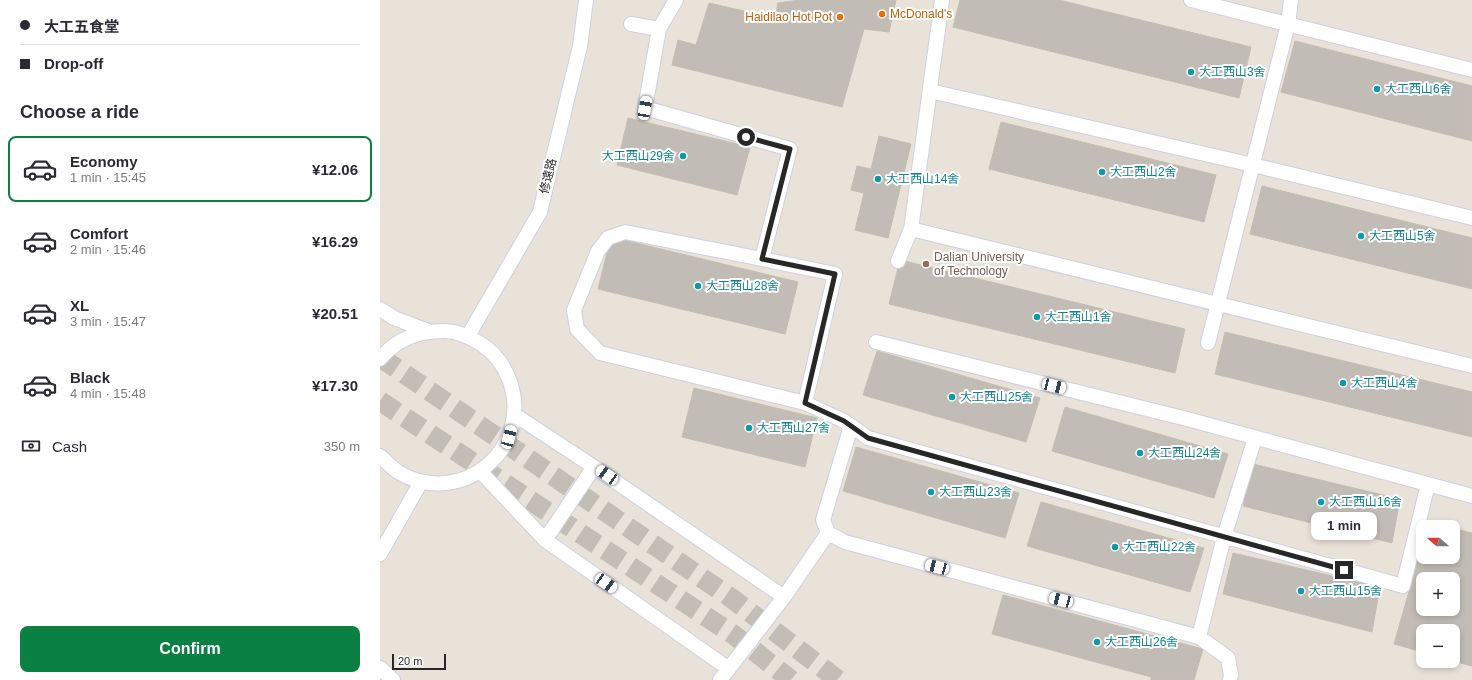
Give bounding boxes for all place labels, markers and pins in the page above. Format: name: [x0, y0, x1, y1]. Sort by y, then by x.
place label: McDonald's: [890, 7, 952, 21]
marker: McDonald's: [877, 9, 887, 19]
place label: Haidilao Hot Pot: [745, 10, 833, 24]
marker: Haidilao Hot Pot: [835, 12, 845, 22]
place label: 大工西山3舍: [1199, 65, 1266, 79]
marker: 大工西山3舍: [1186, 67, 1196, 77]
place label: 大工西山6舍: [1385, 82, 1452, 96]
marker: 大工西山6舍: [1372, 84, 1382, 94]
place label: 大工西山29舍: [602, 149, 675, 163]
marker: 大工西山29舍: [678, 151, 688, 161]
place label: 大工西山2舍: [1110, 165, 1177, 179]
marker: 大工西山2舍: [1097, 167, 1107, 177]
place label: 大工西山14舍: [886, 172, 959, 186]
marker: 大工西山14舍: [873, 174, 883, 184]
place label: 大工西山5舍: [1369, 229, 1436, 243]
marker: 大工西山5舍: [1356, 231, 1366, 241]
place label: Dalian University of Technology: [934, 250, 1024, 278]
marker: Dalian University of Technology: [921, 259, 931, 269]
place label: 大工西山28舍: [706, 279, 779, 293]
marker: 大工西山28舍: [693, 281, 703, 291]
place label: 大工西山1舍: [1045, 310, 1112, 324]
marker: 大工西山1舍: [1032, 312, 1042, 322]
place label: 大工西山4舍: [1351, 376, 1418, 390]
marker: 大工西山4舍: [1338, 378, 1348, 388]
place label: 大工西山25舍: [960, 390, 1033, 404]
marker: 大工西山25舍: [947, 392, 957, 402]
place label: 大工西山27舍: [757, 421, 830, 435]
marker: 大工西山27舍: [744, 423, 754, 433]
place label: 大工西山24舍: [1148, 446, 1221, 460]
marker: 大工西山24舍: [1135, 448, 1145, 458]
place label: 大工西山23舍: [939, 485, 1012, 499]
marker: 大工西山23舍: [926, 487, 936, 497]
place label: 大工西山16舍: [1329, 495, 1402, 509]
marker: 大工西山16舍: [1316, 497, 1326, 507]
place label: 大工西山22舍: [1123, 540, 1196, 554]
marker: 大工西山22舍: [1110, 542, 1120, 552]
place label: 大工西山15舍: [1309, 584, 1382, 598]
marker: 大工西山15舍: [1296, 586, 1306, 596]
place label: 大工西山26舍: [1105, 635, 1178, 649]
marker: 大工西山26舍: [1092, 637, 1102, 647]

